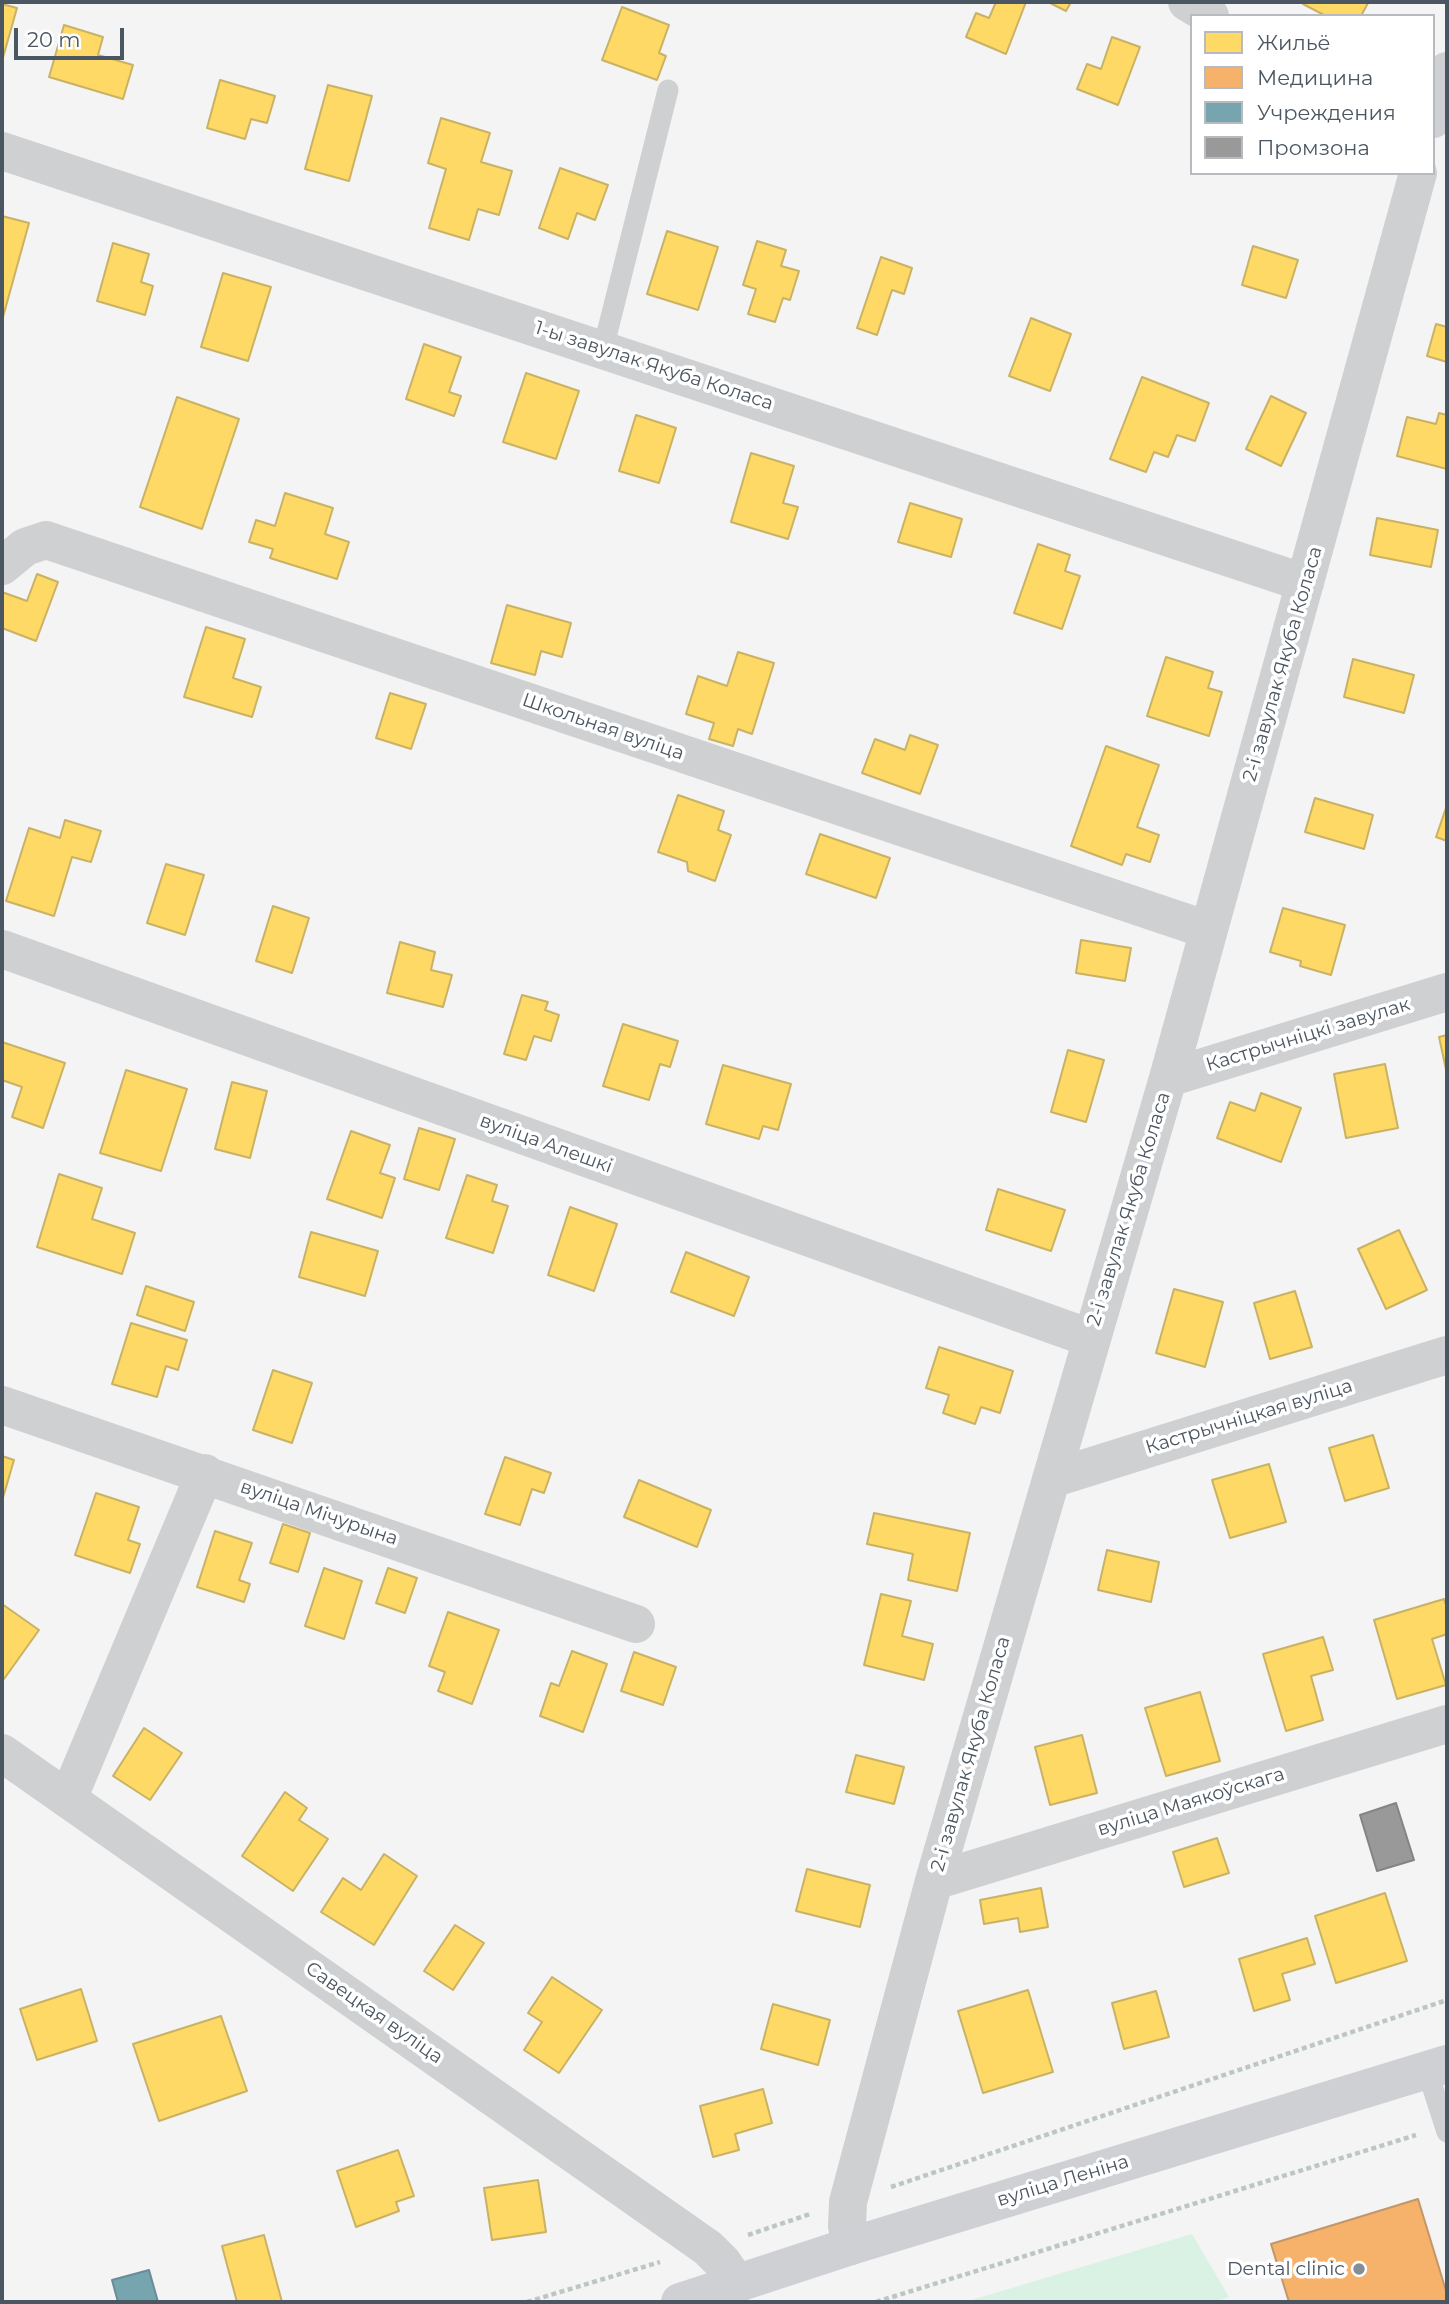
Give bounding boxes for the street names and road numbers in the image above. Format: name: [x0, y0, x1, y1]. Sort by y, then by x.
street label: 1-ы завулак Якуба Коласа: [532, 317, 776, 415]
street label: 2-і завулак Якуба Коласа: [1239, 544, 1327, 784]
street label: Школьная вуліца: [519, 689, 687, 765]
street label: Кастрычніцкі завулак: [1203, 993, 1413, 1077]
street label: 2-і завулак Якуба Коласа: [1083, 1089, 1175, 1329]
street label: вуліца Алешкі: [476, 1109, 616, 1179]
street label: Кастрычніцкая вуліца: [1143, 1375, 1355, 1459]
street label: вуліца Мічурына: [237, 1475, 401, 1551]
street label: 2-і завулак Якуба Коласа: [927, 1634, 1015, 1874]
street label: вуліца Маякоўскага: [1095, 1763, 1287, 1841]
street label: Савецкая вуліца: [301, 1957, 447, 2069]
street label: вуліца Леніна: [994, 2150, 1132, 2212]

